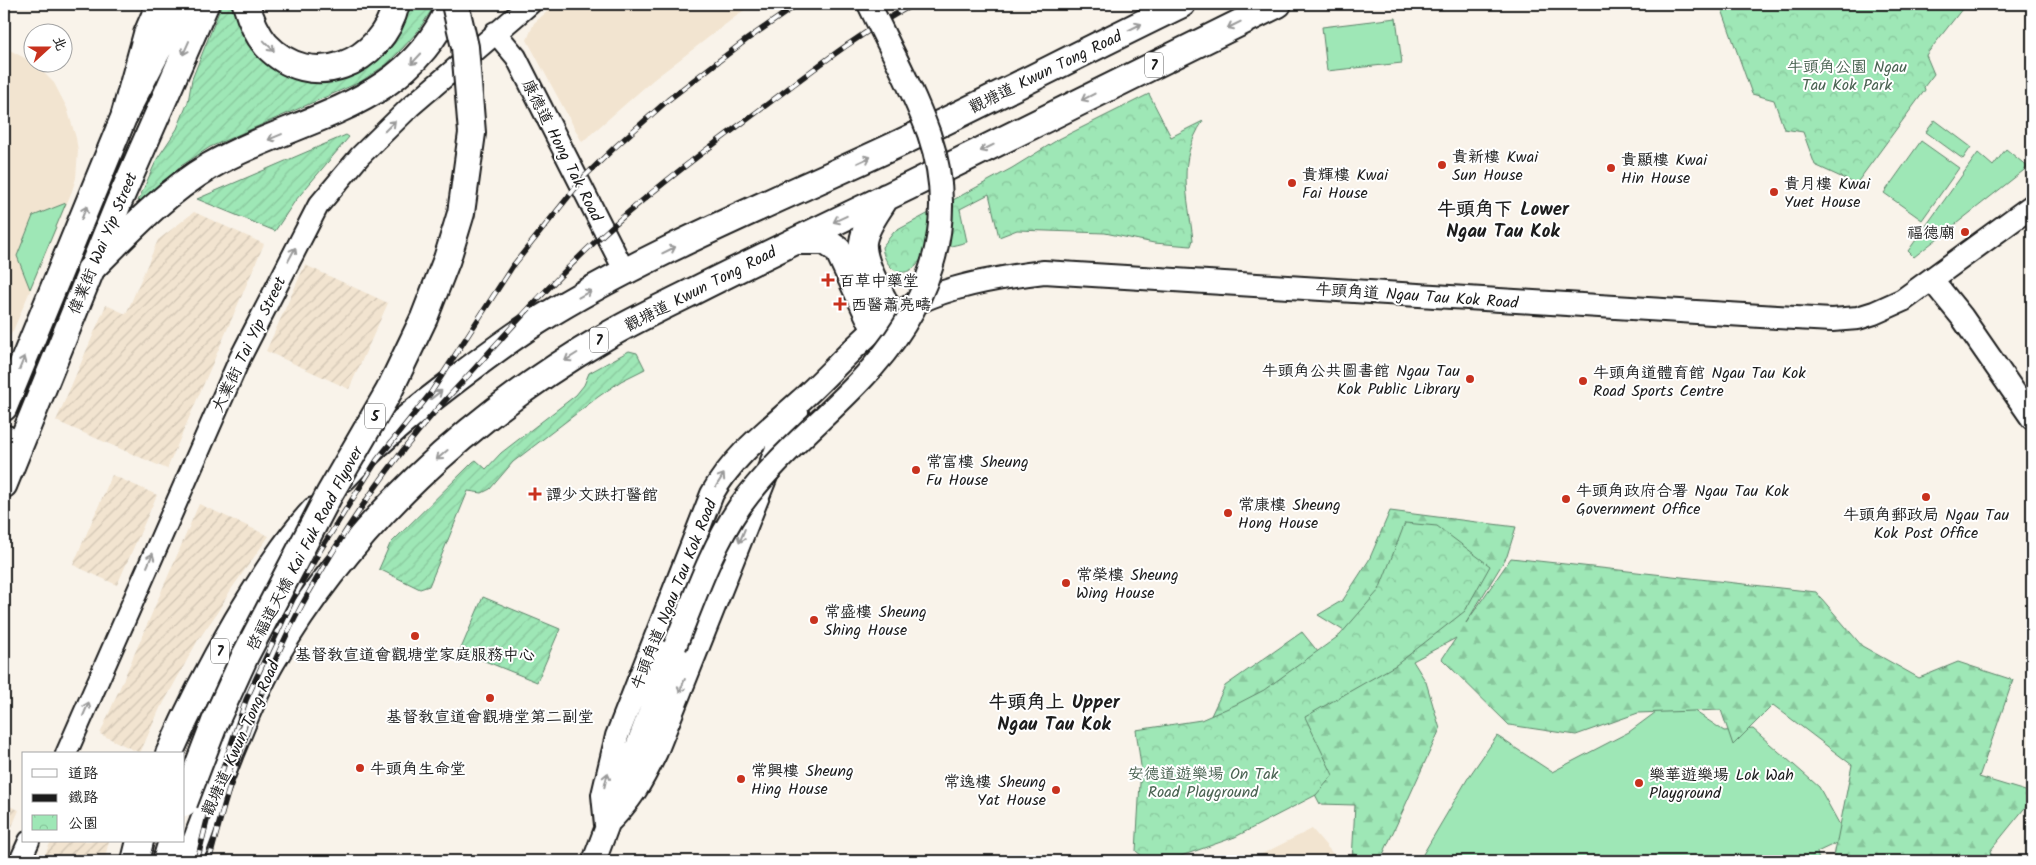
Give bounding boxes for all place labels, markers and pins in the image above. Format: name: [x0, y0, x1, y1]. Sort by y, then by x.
place label: 貴新樓 Kwai Sun House: [1452, 145, 1539, 188]
place label: 貴顯樓 Kwai Hin House: [1621, 148, 1708, 191]
marker: 貴新樓 Kwai Sun House: [1436, 159, 1448, 171]
marker: 貴顯樓 Kwai Hin House: [1605, 162, 1617, 174]
place label: 貴輝樓 Kwai Fai House: [1302, 163, 1389, 206]
place label: 貴月樓 Kwai Yuet House: [1784, 172, 1871, 215]
marker: 貴輝樓 Kwai Fai House: [1286, 177, 1298, 189]
marker: 貴月樓 Kwai Yuet House: [1768, 186, 1780, 198]
place label: 福德廟: [1907, 221, 1955, 246]
marker: 福德廟: [1959, 226, 1971, 238]
place label: 百草中藥堂: [839, 269, 919, 294]
marker: 百草中藥堂: [821, 273, 835, 287]
place label: 西醫蕭亮疇: [851, 293, 931, 318]
marker: 西醫蕭亮疇: [833, 297, 847, 311]
place label: 牛頭角公共圖書館 Ngau Tau Kok Public Library: [1262, 359, 1460, 402]
place label: 牛頭角道體育館 Ngau Tau Kok Road Sports Centre: [1593, 361, 1806, 404]
marker: 牛頭角公共圖書館 Ngau Tau Kok Public Library: [1464, 373, 1476, 385]
marker: 牛頭角道體育館 Ngau Tau Kok Road Sports Centre: [1577, 375, 1589, 387]
place label: 常富樓 Sheung Fu House: [926, 450, 1029, 493]
marker: 常富樓 Sheung Fu House: [910, 464, 922, 476]
place label: 牛頭角政府合署 Ngau Tau Kok Government Office: [1576, 479, 1789, 522]
place label: 譚少文跌打醫館: [546, 483, 658, 508]
marker: 譚少文跌打醫館: [528, 487, 542, 501]
marker: 牛頭角郵政局 Ngau Tau Kok Post Office: [1920, 491, 1932, 503]
place label: 常康樓 Sheung Hong House: [1238, 493, 1341, 536]
marker: 牛頭角政府合署 Ngau Tau Kok Government Office: [1560, 493, 1572, 505]
place label: 牛頭角郵政局 Ngau Tau Kok Post Office: [1843, 503, 2009, 546]
marker: 常康樓 Sheung Hong House: [1222, 507, 1234, 519]
place label: 常榮樓 Sheung Wing House: [1076, 563, 1179, 606]
marker: 常榮樓 Sheung Wing House: [1060, 577, 1072, 589]
place label: 常盛樓 Sheung Shing House: [824, 600, 927, 643]
marker: 常盛樓 Sheung Shing House: [808, 614, 820, 626]
marker: 基督教宣道會觀塘堂家庭服務中心: [409, 630, 421, 642]
place label: 基督教宣道會觀塘堂家庭服務中心: [295, 643, 535, 668]
marker: 基督教宣道會觀塘堂第二副堂: [484, 692, 496, 704]
place label: 基督教宣道會觀塘堂第二副堂: [386, 705, 594, 730]
place label: 牛頭角生命堂: [370, 757, 466, 782]
place label: 常興樓 Sheung Hing House: [751, 759, 854, 802]
marker: 牛頭角生命堂: [354, 762, 366, 774]
place label: 樂華遊樂場 Lok Wah Playground: [1649, 763, 1794, 806]
place label: 常逸樓 Sheung Yat House: [943, 770, 1046, 813]
marker: 常興樓 Sheung Hing House: [735, 773, 747, 785]
marker: 樂華遊樂場 Lok Wah Playground: [1633, 777, 1645, 789]
marker: 常逸樓 Sheung Yat House: [1050, 784, 1062, 796]

